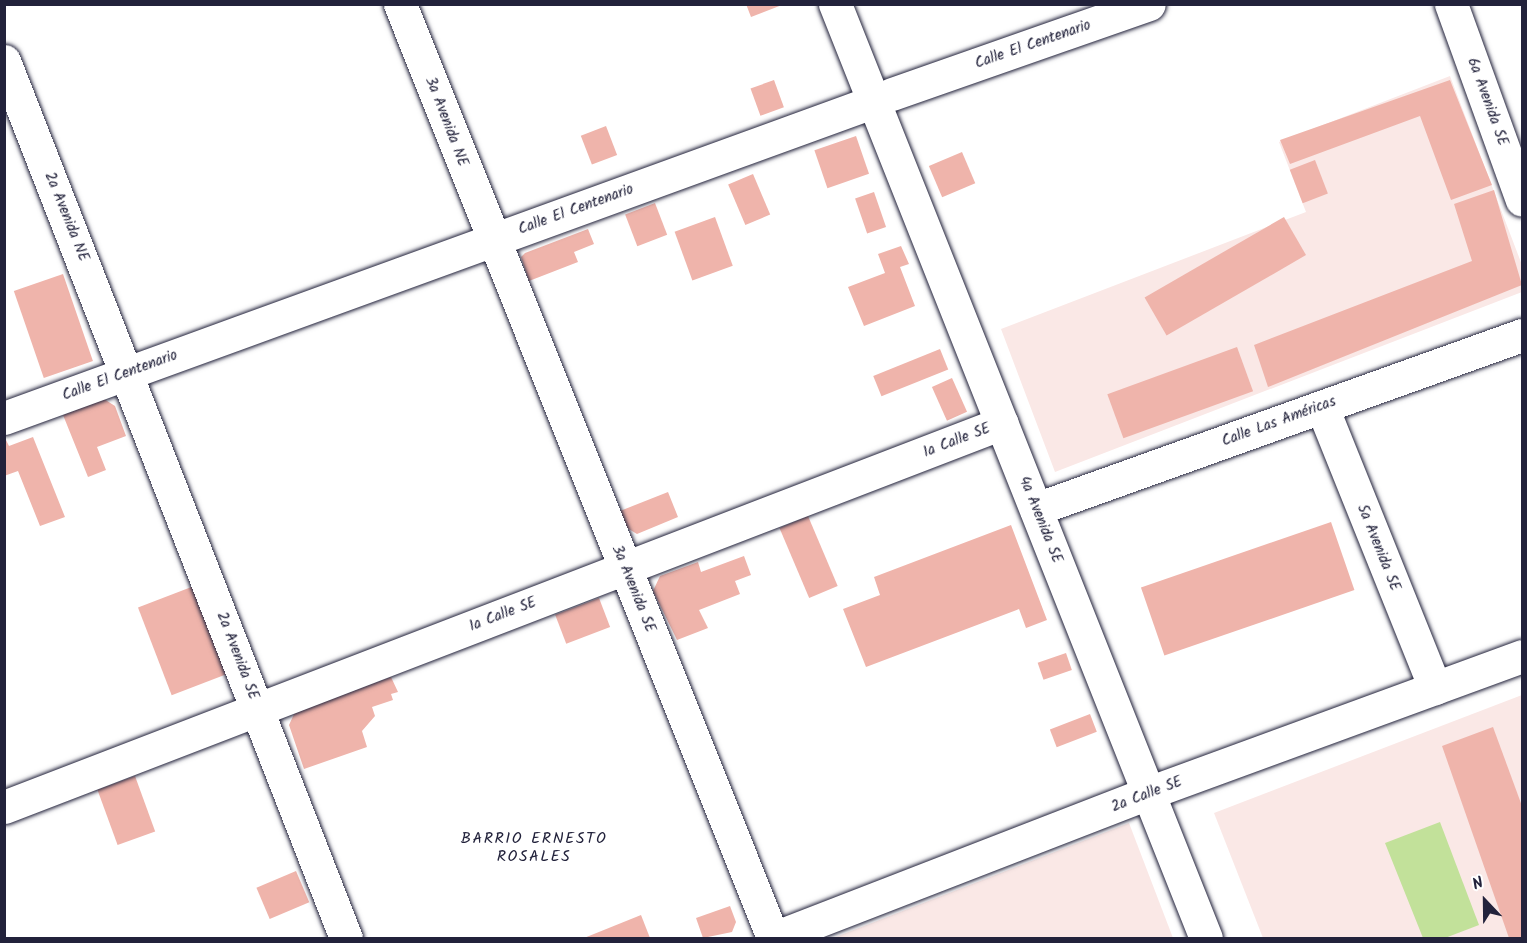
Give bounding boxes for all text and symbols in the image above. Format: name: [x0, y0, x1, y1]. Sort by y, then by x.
street label: Calle El Centenario: [973, 17, 1093, 73]
street label: 6a Avenida SE: [1463, 55, 1511, 149]
street label: 3a Avenida NE: [421, 75, 471, 169]
street label: 2a Avenida NE: [40, 170, 92, 264]
street label: Calle El Centenario: [516, 181, 636, 239]
street label: Calle El Centenario: [60, 347, 180, 405]
street label: Calle Las Américas: [1220, 393, 1338, 451]
street label: 1a Calle SE: [921, 420, 993, 462]
street label: 4a Avenida SE: [1014, 474, 1066, 566]
street label: 5a Avenida SE: [1352, 502, 1404, 594]
street label: 3a Avenida SE: [607, 543, 659, 635]
street label: 1a Calle SE: [467, 594, 539, 636]
street label: 2a Avenida SE: [212, 609, 262, 703]
street label: 2a Calle SE: [1109, 773, 1185, 817]
district label: BARRIO ERNESTO ROSALES: [461, 829, 607, 867]
text: N: [1469, 870, 1487, 897]
north arrow: [1455, 871, 1515, 931]

